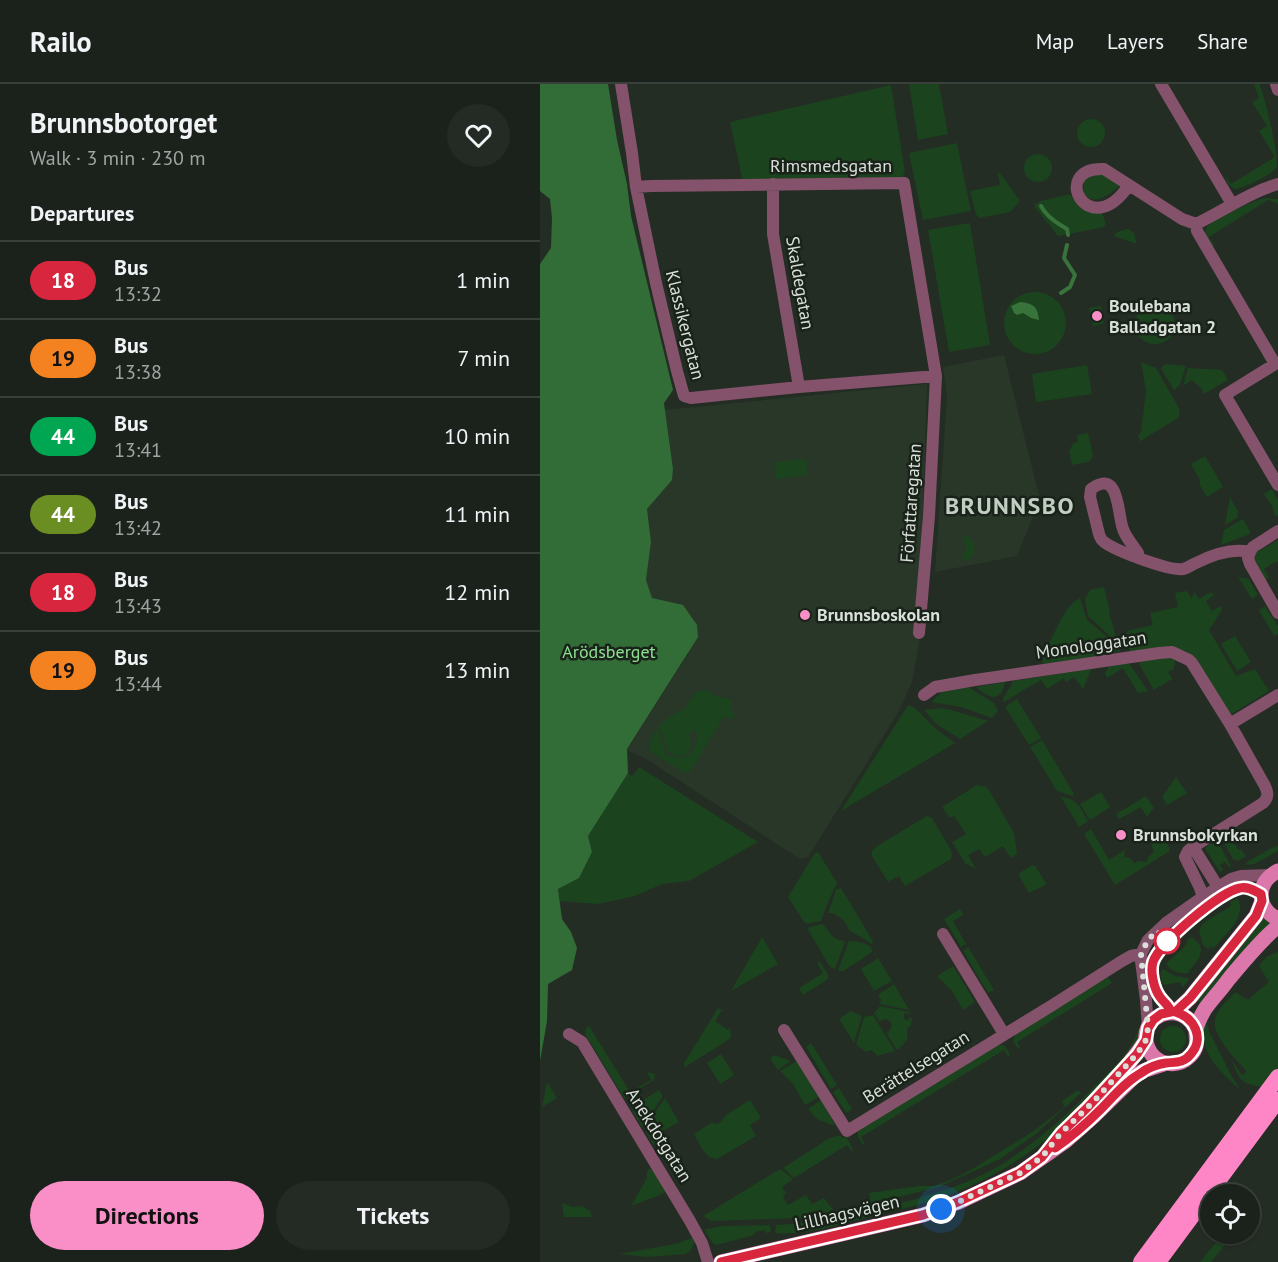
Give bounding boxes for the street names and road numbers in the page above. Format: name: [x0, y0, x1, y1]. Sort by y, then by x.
street label: Rimsmedsgatan: [770, 154, 892, 177]
street label: Skaldegatan: [781, 234, 820, 331]
street label: Klassikergatan: [661, 268, 710, 382]
street label: Författaregatan: [895, 443, 926, 563]
street label: Monologgatan: [1034, 625, 1148, 664]
street label: Berättelsegatan: [858, 1025, 973, 1108]
street label: Anekdotgatan: [621, 1083, 697, 1186]
street label: Lillhagsvägen: [792, 1189, 902, 1236]

